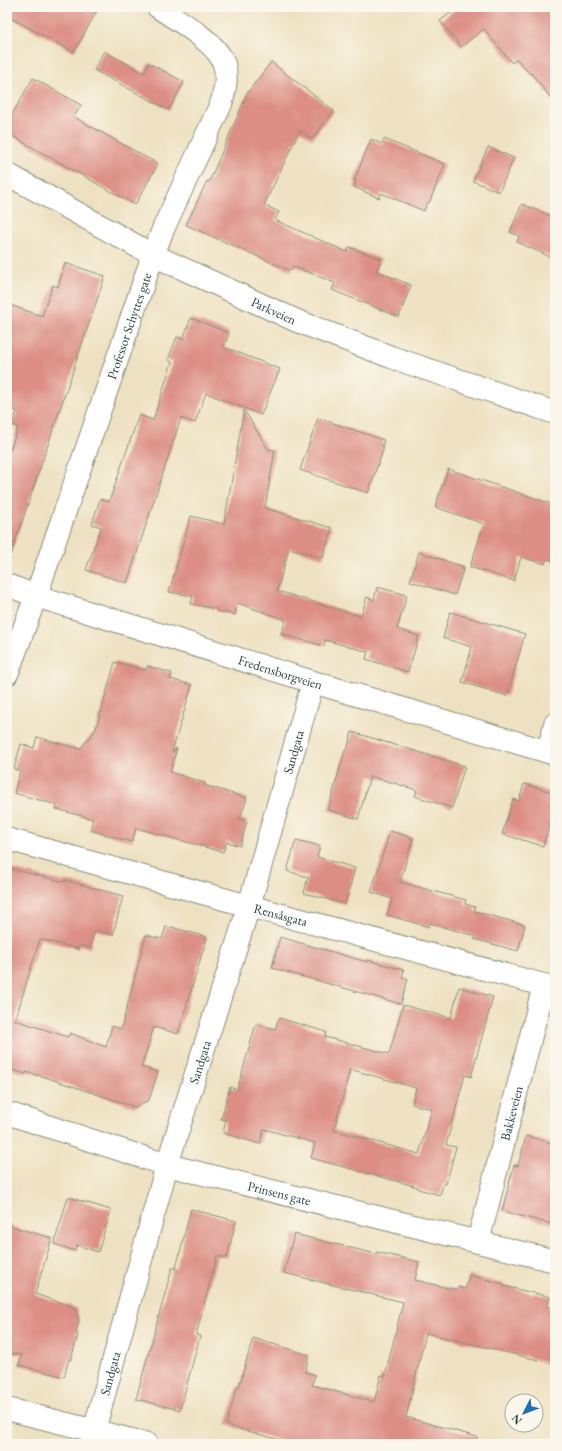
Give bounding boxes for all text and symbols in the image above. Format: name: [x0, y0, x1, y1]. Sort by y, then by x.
street label: Professor Schyttes gate: [103, 270, 155, 382]
street label: Parkveien: [248, 293, 299, 329]
street label: Fredensborgveien: [236, 651, 325, 693]
street label: Sandgata: [279, 727, 308, 776]
street label: Rensåsgata: [252, 900, 310, 931]
street label: Sandgata: [185, 1037, 215, 1086]
street label: Bakkeveien: [496, 1084, 527, 1142]
street label: Prinsens gate: [246, 1177, 313, 1209]
street label: Sandgata: [96, 1349, 125, 1397]
north arrow: [504, 1393, 544, 1433]
text: N: [508, 1412, 525, 1428]

